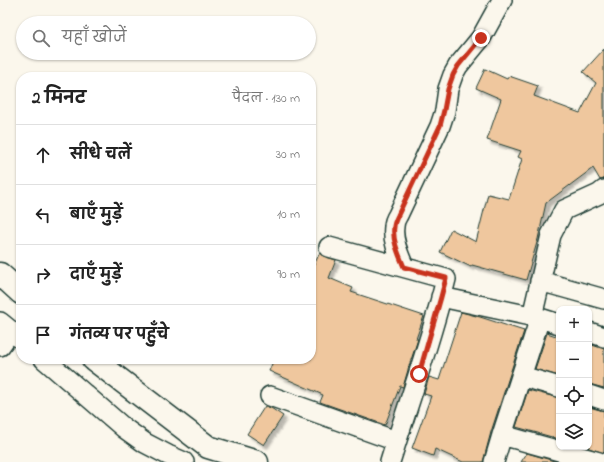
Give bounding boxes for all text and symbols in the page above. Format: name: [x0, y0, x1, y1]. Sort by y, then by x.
search box: [16, 16, 316, 60]
icon: search: [30, 27, 52, 49]
text: यहाँ खोजें: [62, 27, 126, 49]
route end: [472, 29, 490, 47]
text: 2 मिनट: [32, 86, 86, 111]
text: पैदल · 130 m: [232, 89, 300, 108]
icon: ahead: [32, 144, 54, 166]
text: सीधे चलें: [70, 144, 131, 166]
text: 30 m: [276, 145, 300, 164]
icon: left: [32, 204, 54, 226]
text: बाएँ मुड़ें: [70, 204, 123, 226]
text: 10 m: [277, 205, 300, 224]
icon: right: [32, 264, 54, 286]
text: दाएँ मुड़ें: [70, 264, 122, 286]
text: 90 m: [277, 265, 300, 284]
map controls: [556, 306, 592, 450]
button: +: [556, 306, 592, 342]
icon: arrive: [32, 324, 54, 346]
text: गंतव्य पर पहुँचे: [70, 324, 169, 346]
button: −: [556, 342, 592, 378]
route start: [410, 365, 428, 383]
button: locate: [556, 378, 592, 414]
button: layers: [556, 414, 592, 450]

